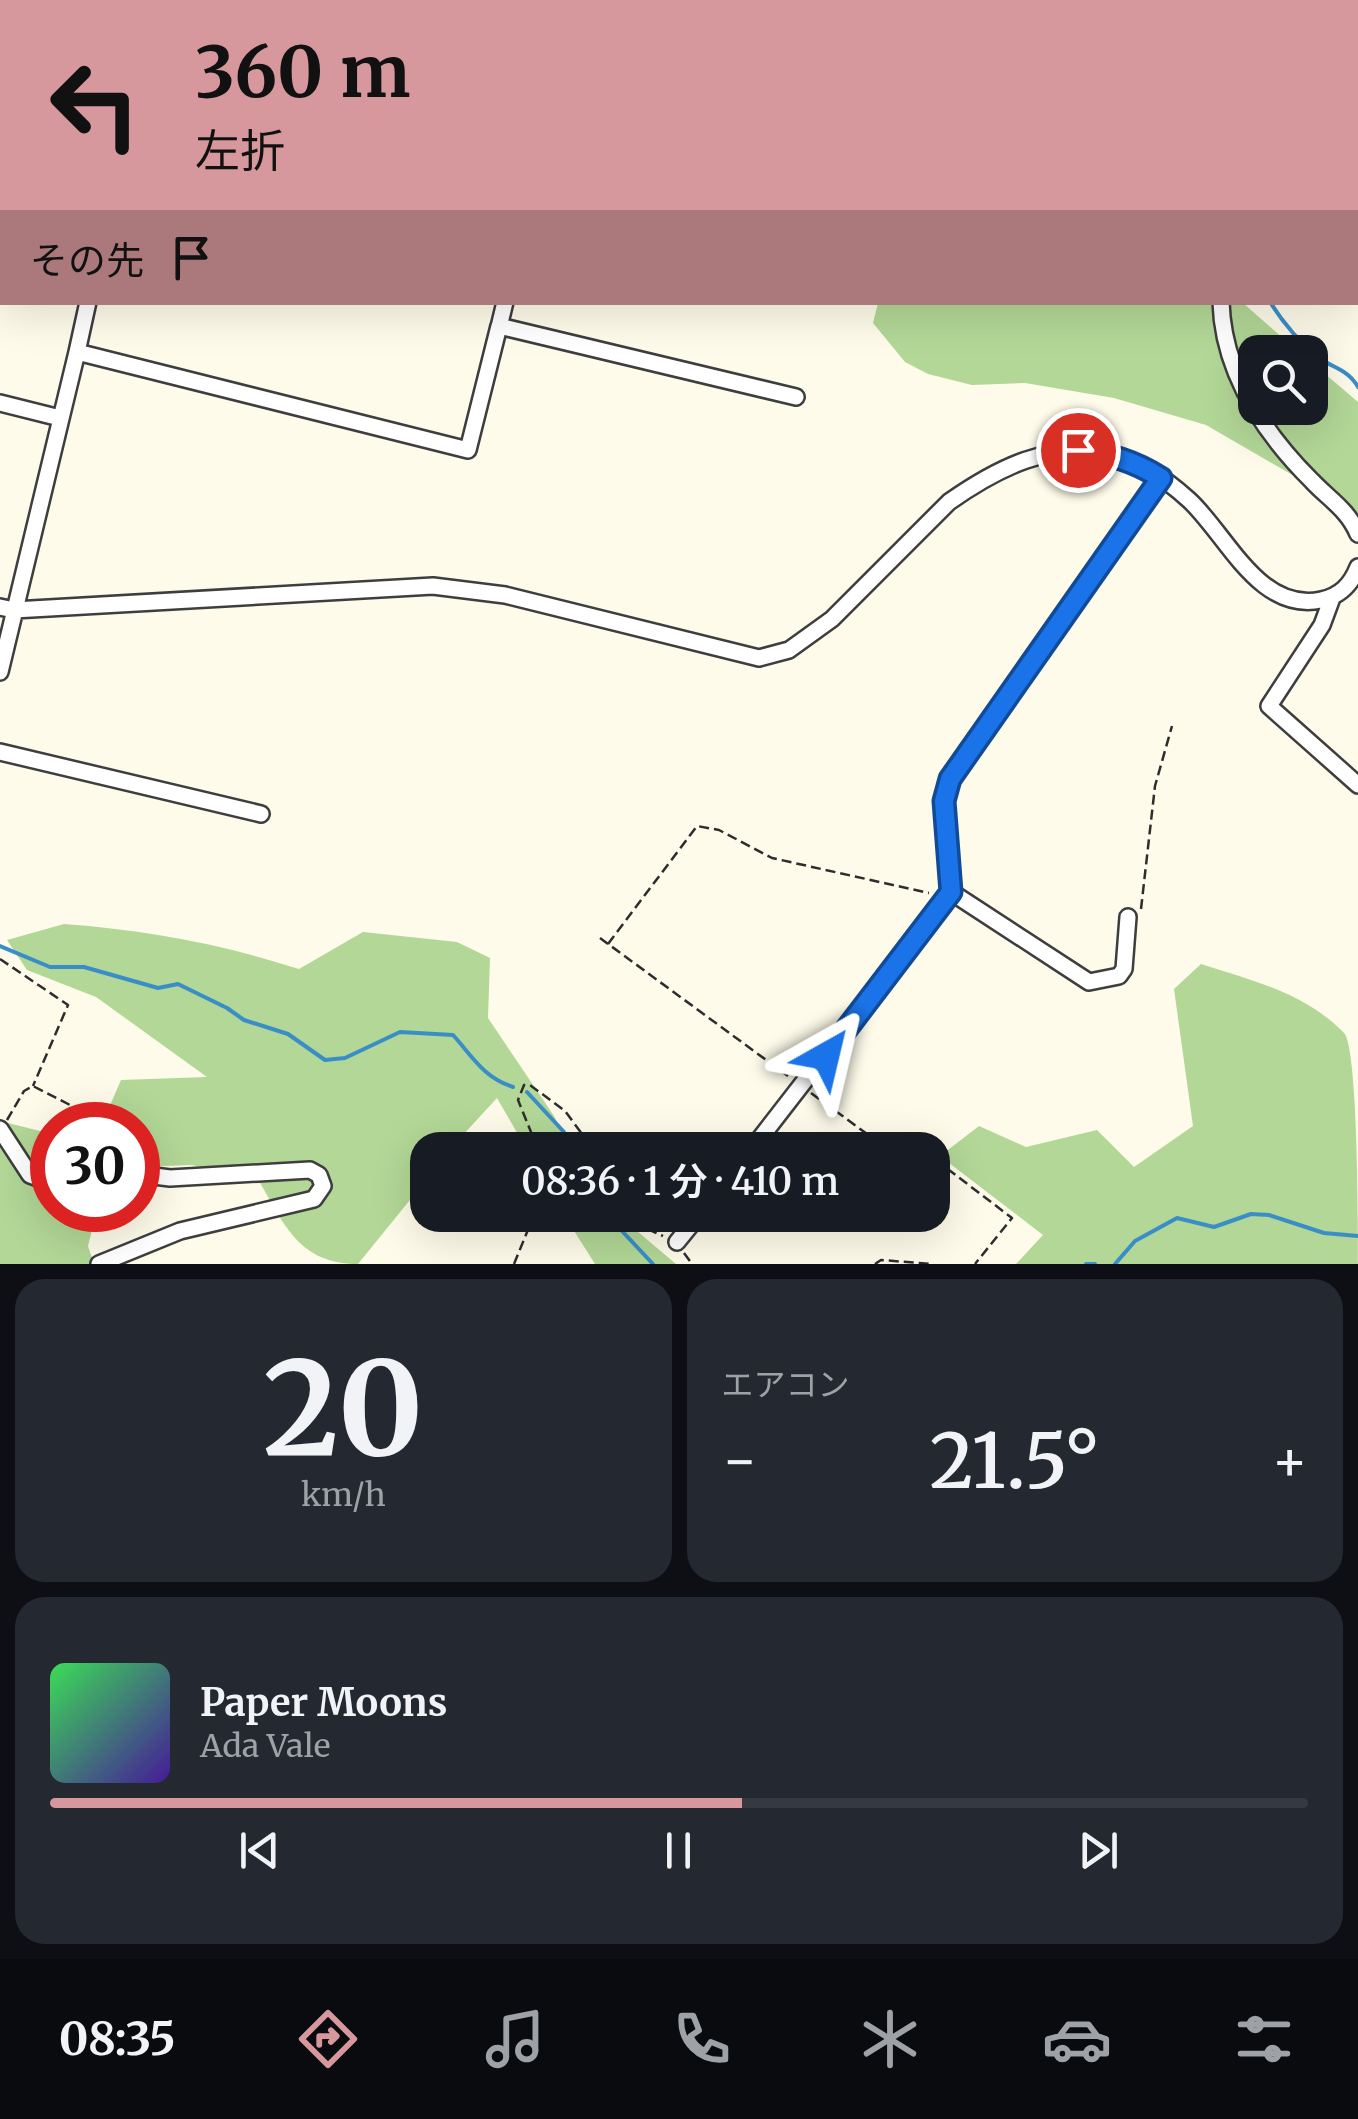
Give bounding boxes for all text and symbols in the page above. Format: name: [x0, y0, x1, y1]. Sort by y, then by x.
text: 360 m: [195, 28, 410, 116]
icon: left: [30, 40, 160, 170]
text: 左折: [195, 123, 285, 179]
icon: arrive: [164, 230, 219, 285]
text: その先: [30, 237, 144, 284]
map controls: [1238, 335, 1328, 425]
button: search: [1238, 335, 1328, 425]
pin: [1036, 408, 1121, 493]
icon: arrive: [1051, 423, 1106, 478]
position arrow: [774, 1004, 878, 1108]
speed limit sign: 30: [30, 1102, 160, 1232]
text: 08:36 · 1 分 · 410 m: [521, 1158, 839, 1205]
text: 20: [263, 1328, 424, 1491]
text: エアコン: [722, 1365, 850, 1405]
text: 21.5°: [930, 1414, 1100, 1508]
text: −: [722, 1426, 758, 1495]
text: +: [1271, 1426, 1308, 1495]
text: km/h: [301, 1475, 386, 1515]
text: Paper Moons: [200, 1679, 447, 1726]
text: Ada Vale: [200, 1726, 330, 1766]
icon: previous: [232, 1823, 287, 1878]
icon: pause: [651, 1823, 706, 1878]
icon: next: [1071, 1823, 1126, 1878]
icon: directions: [293, 2004, 363, 2074]
icon: music: [480, 2004, 550, 2074]
icon: phone: [667, 2004, 737, 2074]
icon: climate: [855, 2004, 925, 2074]
icon: car: [1042, 2004, 1112, 2074]
icon: filters: [1229, 2004, 1299, 2074]
text: 08:35: [59, 2011, 175, 2067]

